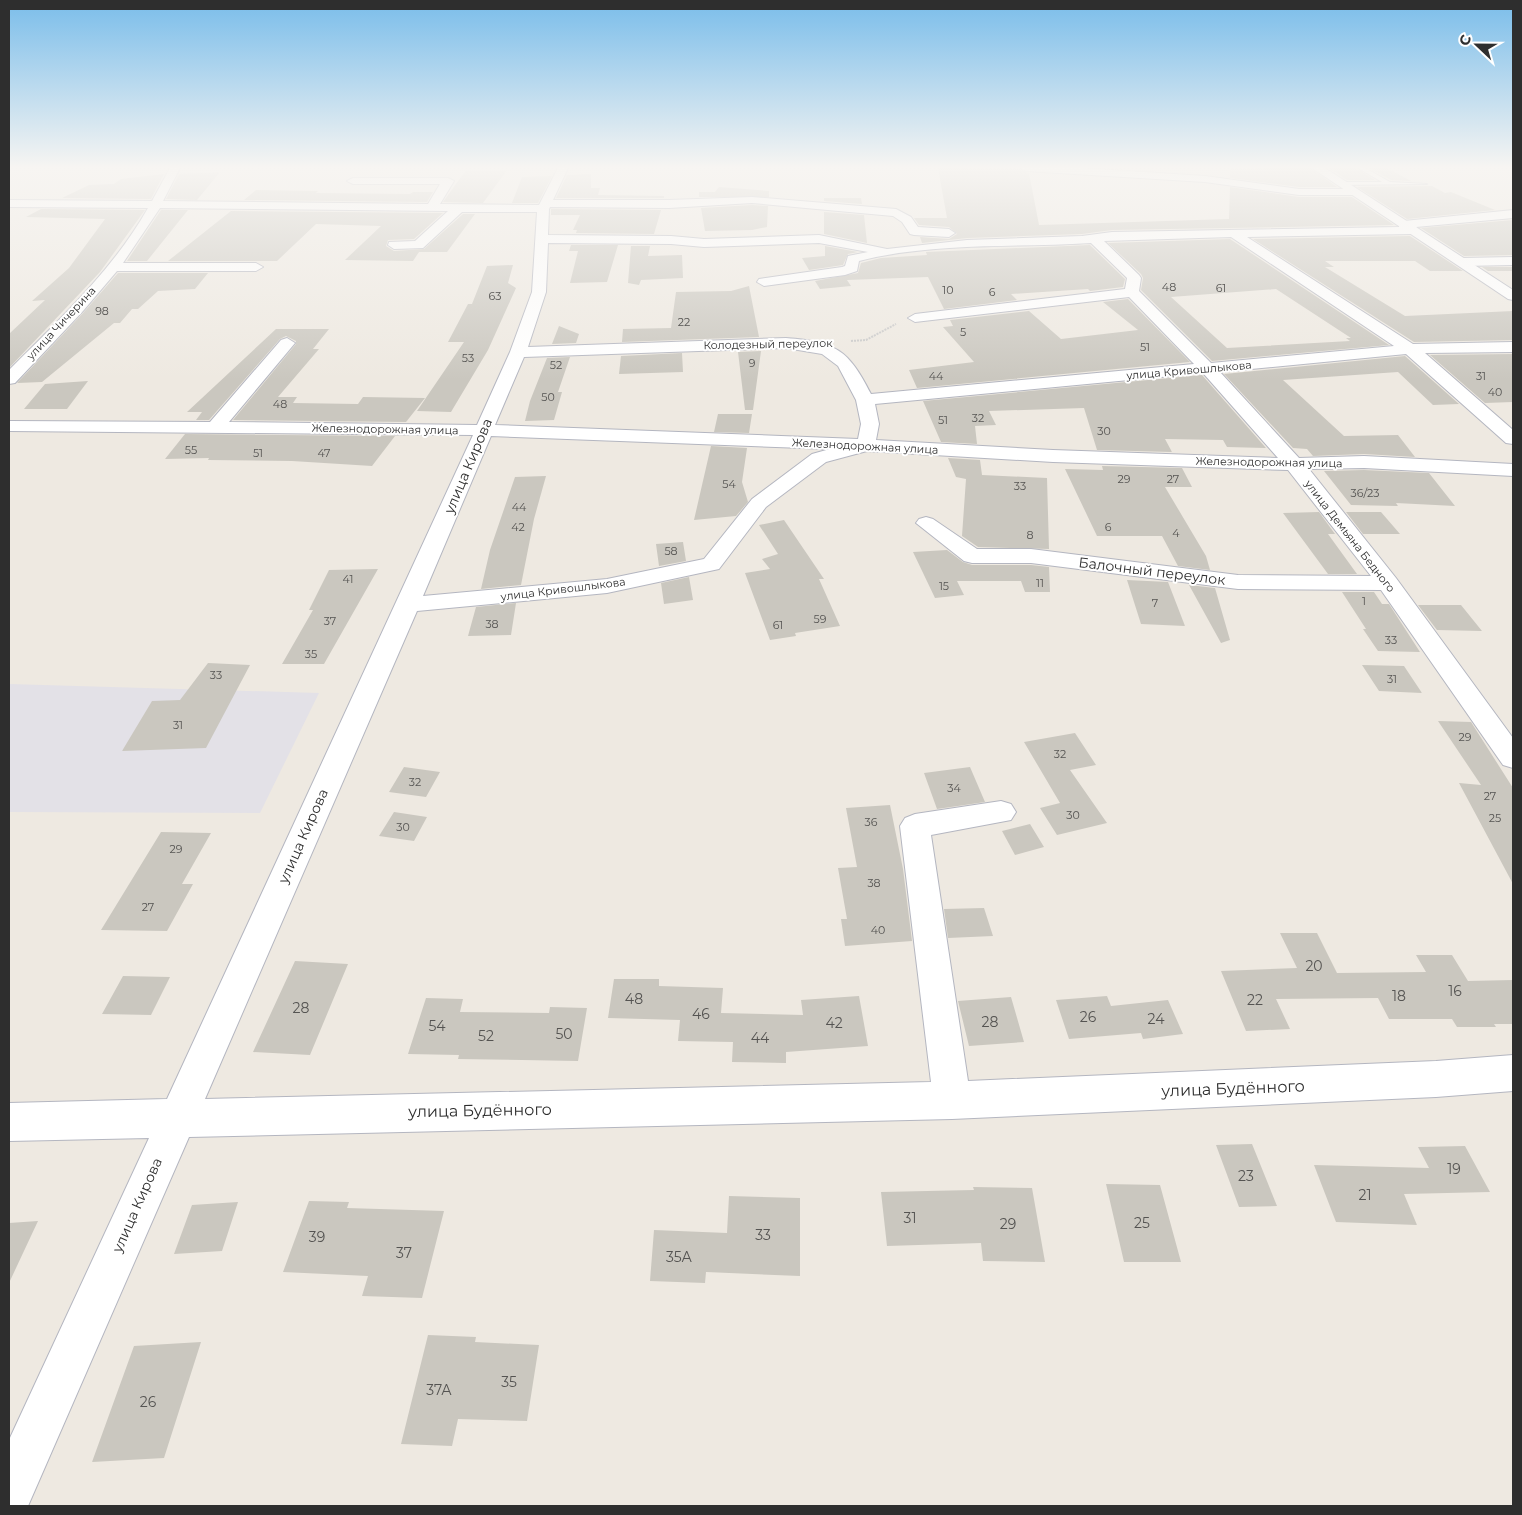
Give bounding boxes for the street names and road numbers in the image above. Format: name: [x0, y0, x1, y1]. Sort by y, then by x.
street label: улица Чичерина: [23, 283, 99, 363]
street label: Колодезный переулок: [703, 336, 833, 352]
street label: улица Кривошлыкова: [1125, 358, 1252, 383]
street label: улица Кирова: [439, 416, 496, 517]
street label: Железнодорожная улица: [311, 421, 459, 437]
street label: Железнодорожная улица: [791, 435, 939, 457]
street label: Железнодорожная улица: [1195, 454, 1343, 470]
street label: улица Демьяна Бедного: [1301, 476, 1398, 595]
street label: Балочный переулок: [1078, 553, 1226, 589]
street label: улица Кривошлыкова: [499, 574, 626, 604]
street label: улица Кирова: [274, 786, 332, 887]
street label: улица Будённого: [1160, 1077, 1305, 1101]
street label: улица Будённого: [407, 1100, 552, 1121]
street label: улица Кирова: [108, 1155, 166, 1256]

